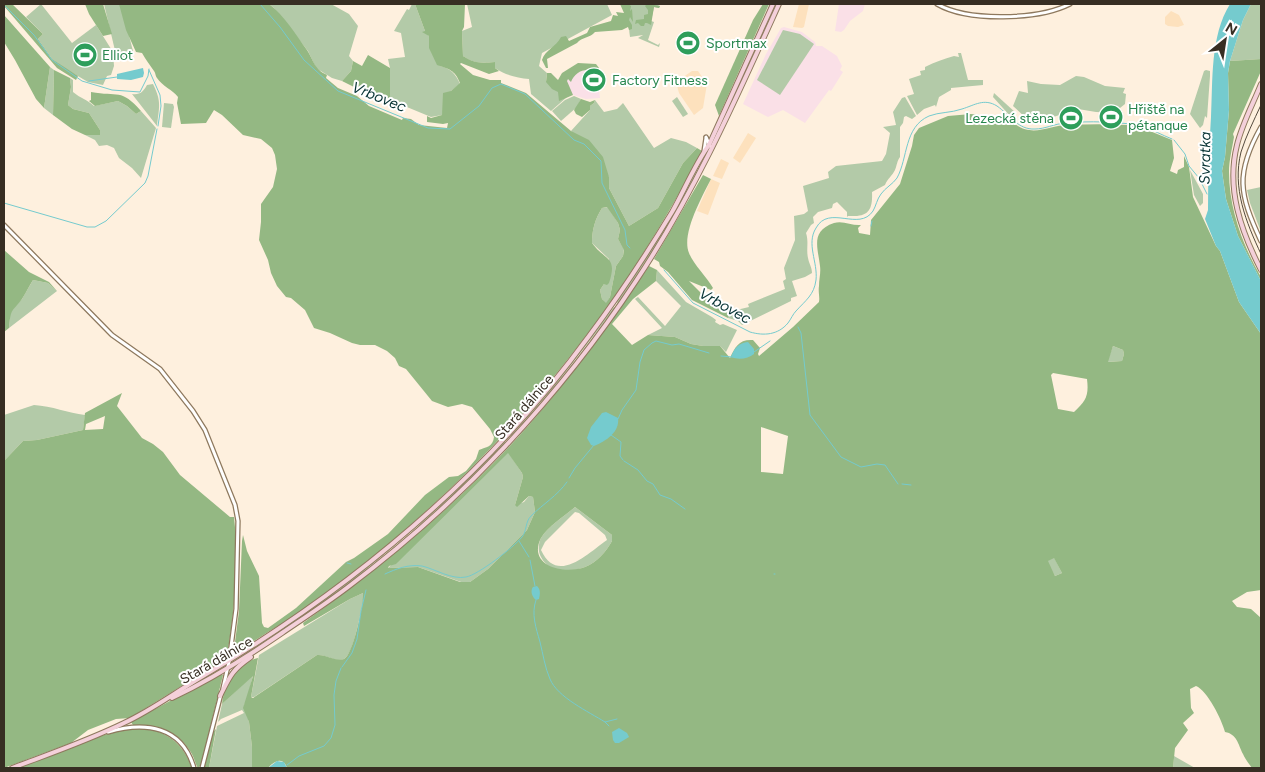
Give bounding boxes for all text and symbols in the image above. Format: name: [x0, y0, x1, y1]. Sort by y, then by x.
north arrow: [1200, 15, 1250, 65]
text: N: [1222, 19, 1240, 39]
sports icon: Sportmax: [675, 30, 701, 56]
place label: Sportmax: [706, 35, 767, 52]
sports icon: Elliot: [72, 42, 98, 68]
place label: Elliot: [102, 47, 133, 64]
sports icon: Factory Fitness: [581, 67, 607, 93]
place label: Factory Fitness: [612, 72, 708, 89]
water label: Vrbovec: [349, 78, 409, 116]
place label: Hřiště na pétanque: [1128, 101, 1188, 134]
sports icon: Hřiště na pétanque: [1098, 104, 1124, 130]
sports icon: Lezecká stěna: [1058, 105, 1084, 131]
place label: Lezecká stěna: [965, 110, 1054, 127]
water label: Svratka: [1196, 131, 1214, 184]
water label: Vrbovec: [696, 284, 754, 328]
street label: Stará dálnice: [491, 371, 558, 443]
street label: Stará dálnice: [177, 633, 256, 688]

